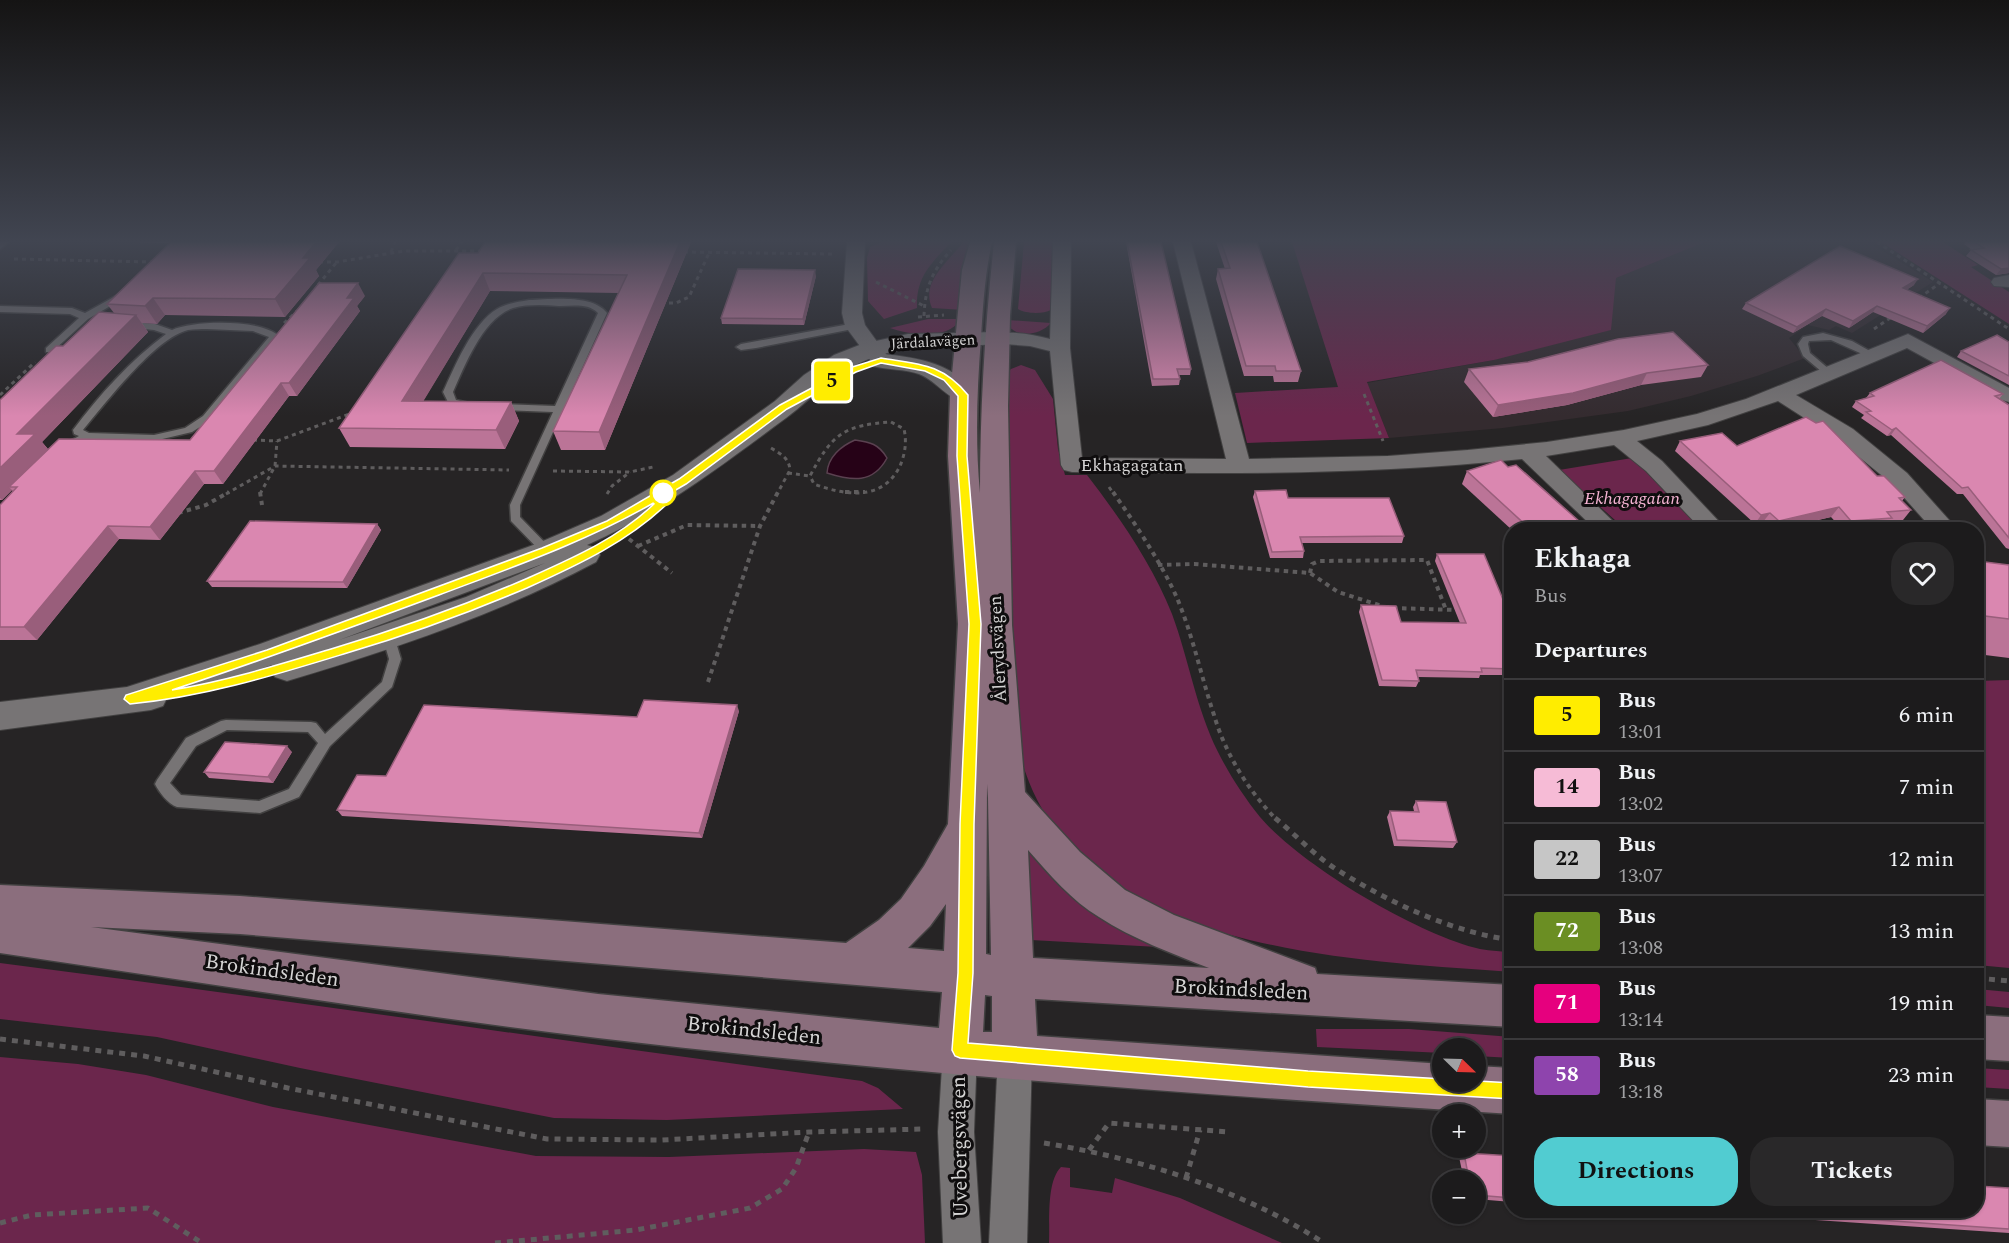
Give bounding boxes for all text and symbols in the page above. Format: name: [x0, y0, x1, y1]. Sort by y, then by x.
street label: Järdalavägen: [890, 328, 976, 356]
line badge: 5: [812, 362, 852, 400]
text: 5: [826, 365, 838, 397]
street label: Ekhagagatan: [1080, 452, 1184, 479]
unlabelled marker: [650, 480, 676, 506]
park label: Ekhagagatan: [1584, 485, 1680, 512]
text: Ekhaga: [1534, 537, 1631, 580]
button: heart: [1891, 542, 1954, 605]
text: Bus: [1534, 581, 1567, 611]
street label: Ålerydsvägen: [982, 595, 1014, 703]
text: Departures: [1534, 634, 1648, 667]
text: Bus: [1618, 684, 1656, 717]
text: 5: [1561, 699, 1573, 731]
text: 6 min: [1899, 699, 1954, 732]
text: 13:01: [1618, 717, 1663, 747]
text: Bus: [1618, 756, 1656, 789]
text: 14: [1555, 771, 1579, 803]
text: 7 min: [1899, 771, 1954, 804]
text: 13:02: [1618, 789, 1663, 819]
text: Bus: [1618, 828, 1656, 861]
text: 22: [1555, 843, 1579, 875]
text: 12 min: [1888, 843, 1954, 876]
text: 13:07: [1618, 861, 1663, 891]
text: Bus: [1618, 900, 1656, 933]
text: 72: [1555, 915, 1579, 947]
text: 13 min: [1888, 915, 1954, 948]
text: 13:08: [1618, 933, 1663, 963]
street label: Brokindsleden: [203, 946, 341, 996]
street label: Brokindsleden: [1173, 970, 1309, 1010]
text: Bus: [1618, 972, 1656, 1005]
text: 71: [1555, 987, 1579, 1019]
text: 19 min: [1888, 987, 1954, 1020]
text: 13:14: [1618, 1005, 1663, 1035]
street label: Brokindsleden: [685, 1008, 823, 1054]
north arrow: [1432, 1038, 1486, 1092]
map controls: [1432, 1038, 1486, 1224]
text: Bus: [1618, 1044, 1656, 1077]
text: 58: [1555, 1059, 1579, 1091]
text: 23 min: [1888, 1059, 1954, 1092]
street label: Uvebergsvägen: [943, 1076, 977, 1218]
text: 13:18: [1618, 1077, 1663, 1107]
button: +: [1432, 1104, 1486, 1158]
button: Directions: [1534, 1137, 1738, 1206]
button: Tickets: [1750, 1137, 1954, 1206]
button: −: [1432, 1170, 1486, 1224]

